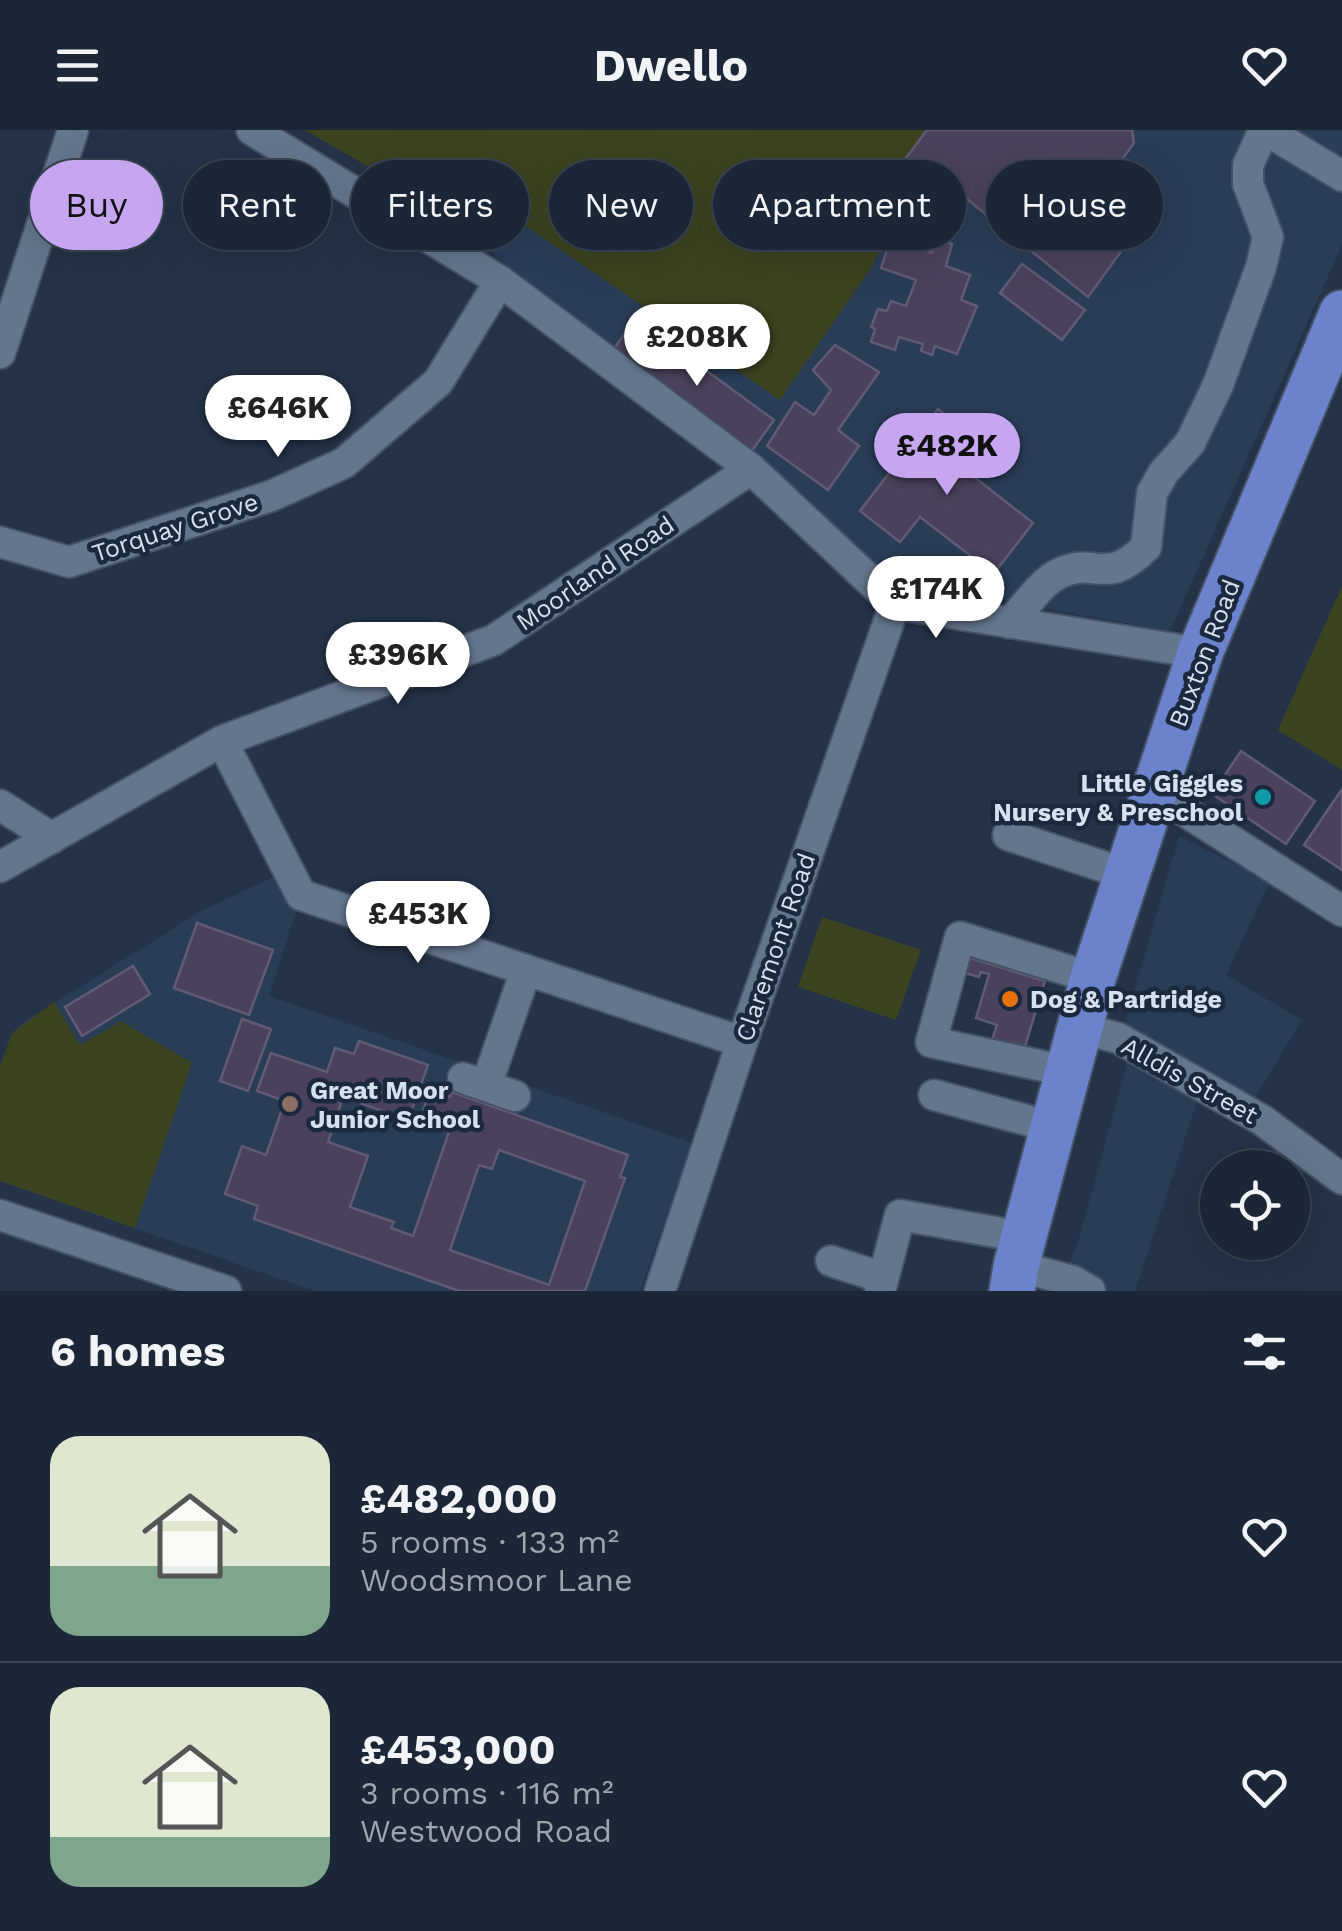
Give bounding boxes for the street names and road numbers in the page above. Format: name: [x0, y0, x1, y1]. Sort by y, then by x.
street label: Torquay Grove: [88, 487, 262, 568]
street label: Moorland Road: [511, 510, 680, 637]
street label: Buxton Road: [1163, 575, 1246, 731]
street label: Claremont Road: [730, 849, 821, 1045]
street label: Alldis Street: [1117, 1031, 1263, 1130]

